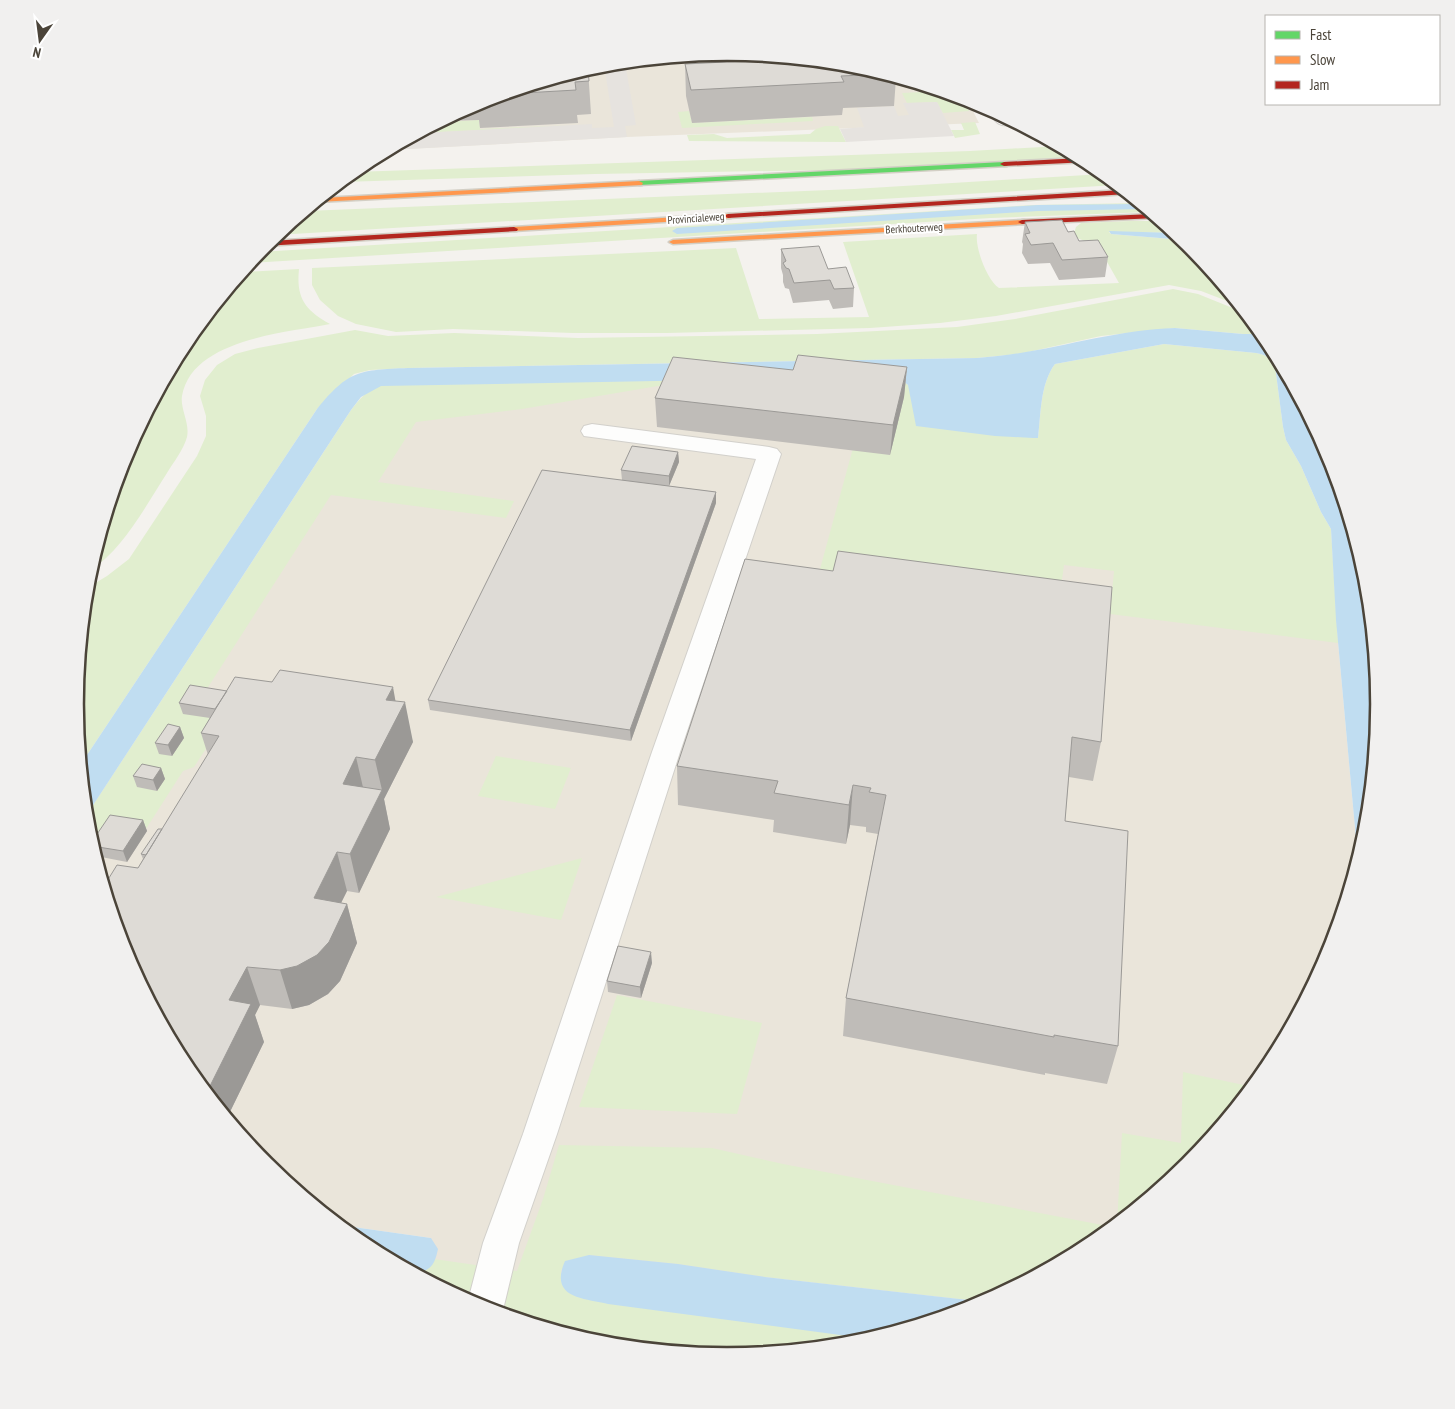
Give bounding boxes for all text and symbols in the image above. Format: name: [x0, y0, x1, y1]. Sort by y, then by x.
north arrow: [15, 15, 65, 65]
legend: [1265, 15, 1440, 105]
text: Fast: [1310, 25, 1331, 44]
text: N: [31, 43, 43, 62]
text: Slow: [1310, 50, 1335, 69]
text: Jam: [1309, 75, 1329, 94]
street label: Provincialeweg: [667, 209, 725, 227]
street label: Berkhouterweg: [885, 219, 943, 236]

